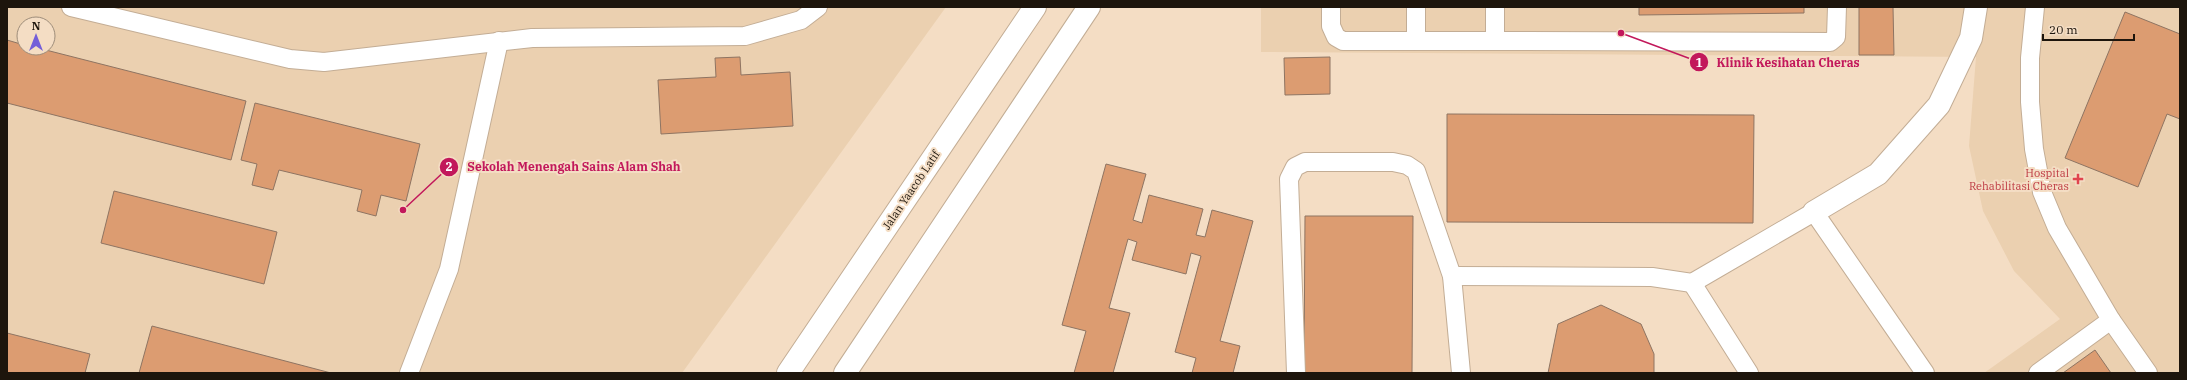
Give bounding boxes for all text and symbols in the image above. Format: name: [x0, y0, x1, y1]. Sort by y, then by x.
north arrow: [16, 16, 56, 56]
scale bar: [2043, 16, 2134, 42]
text: N: [32, 19, 41, 33]
text: 20 m: [2049, 22, 2078, 37]
callout: Klinik Kesihatan Cheras: [1689, 50, 1868, 74]
text: 1: [1695, 55, 1703, 70]
text: Klinik Kesihatan Cheras: [1716, 55, 1860, 70]
street label: Jalan Yaacob Latif: [879, 147, 943, 232]
callout: Sekolah Menengah Sains Alam Shah: [439, 155, 688, 179]
text: 2: [445, 159, 453, 174]
text: Sekolah Menengah Sains Alam Shah: [467, 159, 681, 174]
place label: Hospital Rehabilitasi Cheras: [1969, 166, 2069, 193]
marker: Hospital Rehabilitasi Cheras: [2072, 173, 2084, 185]

